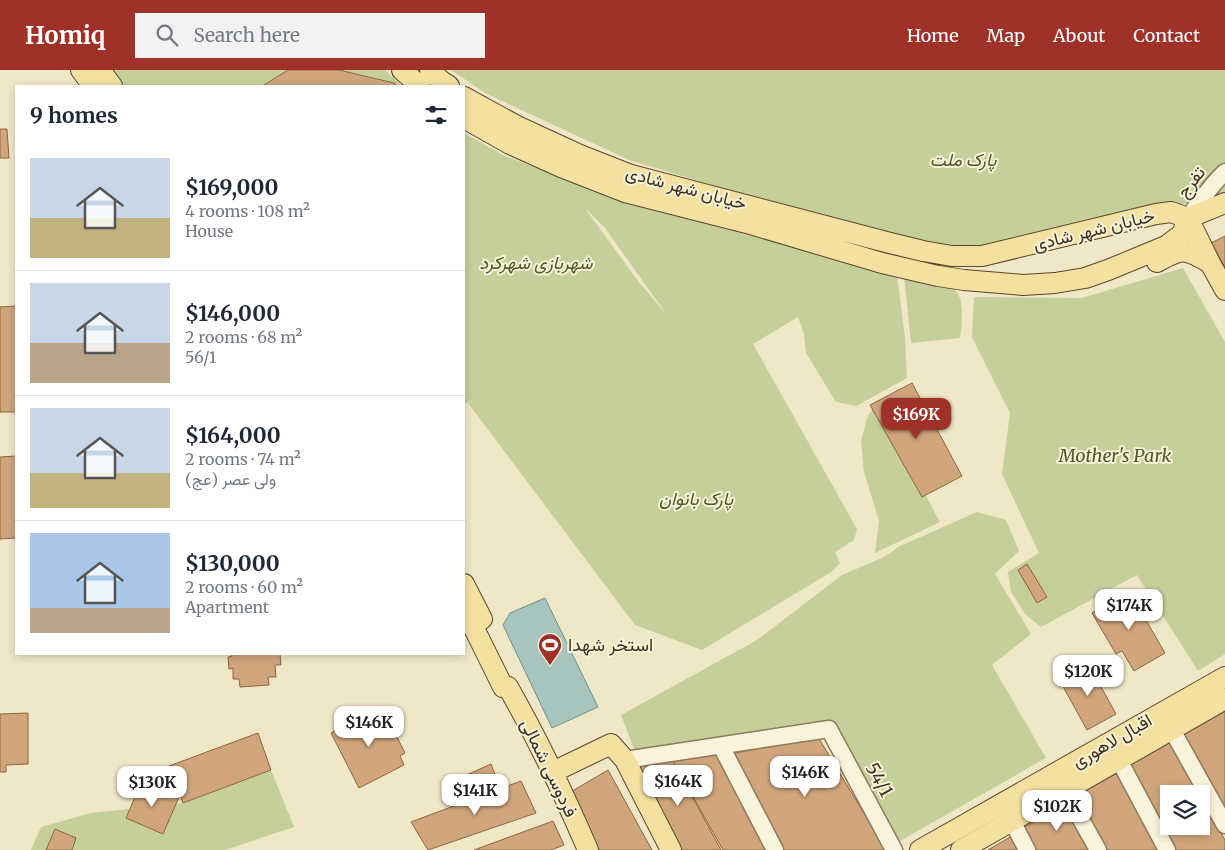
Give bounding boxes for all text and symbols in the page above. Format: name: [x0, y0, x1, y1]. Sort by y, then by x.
search box: [135, 13, 485, 58]
text: Homiq: [25, 20, 105, 51]
icon: search: [153, 21, 181, 49]
text: Search here: [193, 23, 300, 47]
text: Home: [907, 24, 959, 47]
text: Map: [987, 24, 1025, 47]
text: About: [1053, 24, 1105, 47]
text: Contact: [1133, 24, 1200, 47]
icon: filters: [422, 101, 450, 129]
text: 9 homes: [30, 102, 118, 129]
park label: پارک ملت: [930, 148, 997, 172]
street label: خیابان شهر شادی: [623, 160, 749, 215]
street label: تفرج: [1171, 161, 1211, 203]
text: $169,000: [185, 174, 278, 201]
icon: home: [70, 178, 130, 238]
text: 4 rooms · 108 m²: [185, 201, 310, 221]
street label: خیابان شهر شادی: [1031, 203, 1157, 256]
text: House: [185, 221, 233, 241]
park label: شهربازی شهرکرد: [479, 251, 593, 274]
text: $146,000: [185, 300, 280, 327]
icon: home: [70, 303, 130, 363]
text: 2 rooms · 68 m²: [185, 327, 302, 347]
text: 56/1: [185, 347, 216, 367]
pin: $169K: [881, 398, 951, 440]
text: $169K: [892, 404, 940, 424]
text: $164,000: [185, 422, 281, 449]
icon: home: [70, 428, 130, 488]
park label: Mother's Park: [1058, 444, 1171, 467]
text: 2 rooms · 74 m²: [185, 449, 301, 469]
text: ولی عصر (عج): [185, 469, 276, 489]
park label: پارک بانوان: [659, 487, 733, 511]
text: $130,000: [185, 550, 280, 577]
icon: home: [70, 553, 130, 613]
text: 2 rooms · 60 m²: [185, 577, 303, 597]
pin: $174K: [1094, 588, 1164, 631]
text: $174K: [1106, 595, 1152, 615]
text: Apartment: [185, 597, 269, 617]
sports icon: استخر شهدا: [537, 632, 563, 666]
place label: استخر شهدا: [568, 633, 653, 656]
pin: $120K: [1053, 654, 1123, 697]
text: $120K: [1064, 661, 1112, 681]
pin: $146K: [334, 706, 404, 748]
street label: اقبال لاهوری: [1068, 708, 1156, 773]
text: $146K: [345, 712, 393, 732]
street label: فردوسی شمالی: [516, 715, 583, 821]
pin: $146K: [770, 756, 840, 798]
street label: 54/1: [861, 759, 898, 801]
text: $146K: [781, 762, 829, 782]
pin: $164K: [643, 764, 713, 807]
pin: $130K: [117, 766, 187, 808]
text: $164K: [654, 771, 702, 791]
text: $130K: [128, 772, 176, 792]
pin: $141K: [440, 774, 510, 816]
text: $141K: [453, 780, 497, 800]
map controls: [1160, 785, 1210, 835]
button: layers: [1160, 785, 1210, 835]
pin: $102K: [1022, 790, 1092, 832]
text: $102K: [1033, 796, 1081, 816]

